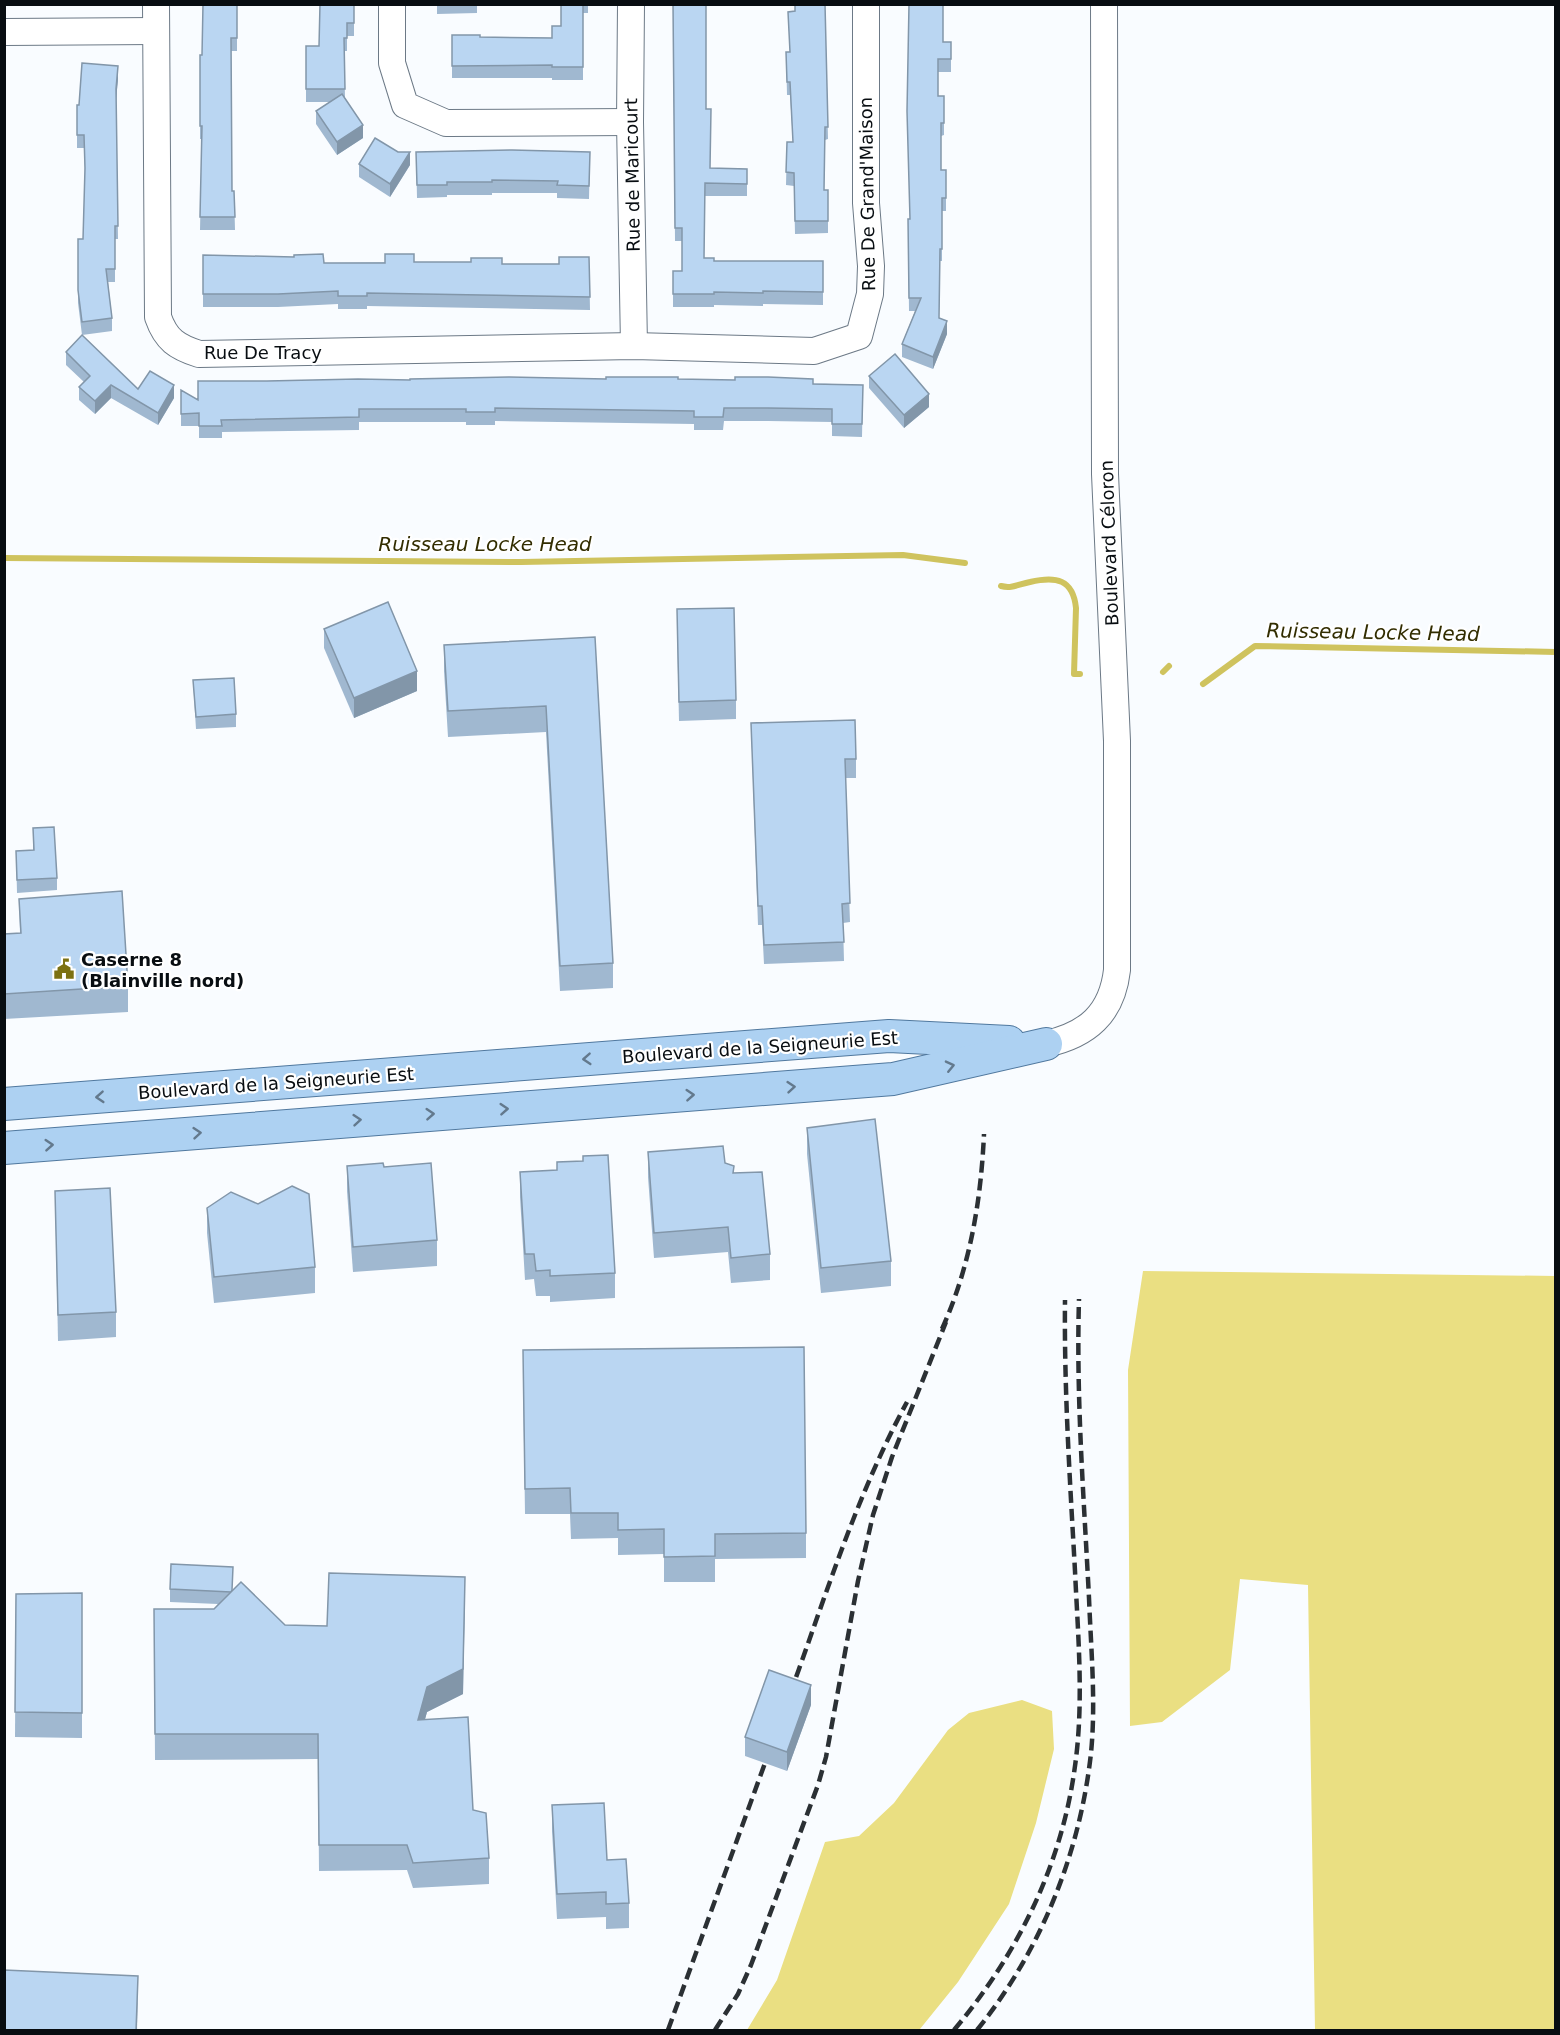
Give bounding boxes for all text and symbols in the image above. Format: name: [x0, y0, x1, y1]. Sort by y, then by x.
street label: Rue De Grand'Maison: [855, 97, 879, 291]
street label: Rue de Maricourt: [620, 98, 644, 252]
street label: Rue De Tracy: [204, 342, 322, 363]
street label: Boulevard Céloron: [1096, 460, 1122, 626]
water label: Ruisseau Locke Head: [378, 532, 592, 556]
water label: Ruisseau Locke Head: [1266, 618, 1480, 646]
place label: Caserne 8 (Blainville nord): [81, 949, 244, 991]
public building icon: Caserne 8 (Blainville nord): [52, 957, 76, 981]
street label: Boulevard de la Seigneurie Est: [621, 1027, 899, 1067]
one-way arrow: [583, 1053, 592, 1066]
one-way arrow: [945, 1060, 955, 1073]
street label: Boulevard de la Seigneurie Est: [137, 1063, 415, 1103]
one-way arrow: [786, 1081, 796, 1094]
one-way arrow: [685, 1089, 694, 1102]
one-way arrow: [95, 1090, 104, 1103]
one-way arrow: [499, 1103, 508, 1116]
one-way arrow: [425, 1108, 434, 1121]
one-way arrow: [353, 1114, 362, 1127]
one-way arrow: [193, 1127, 202, 1140]
one-way arrow: [45, 1138, 54, 1151]

